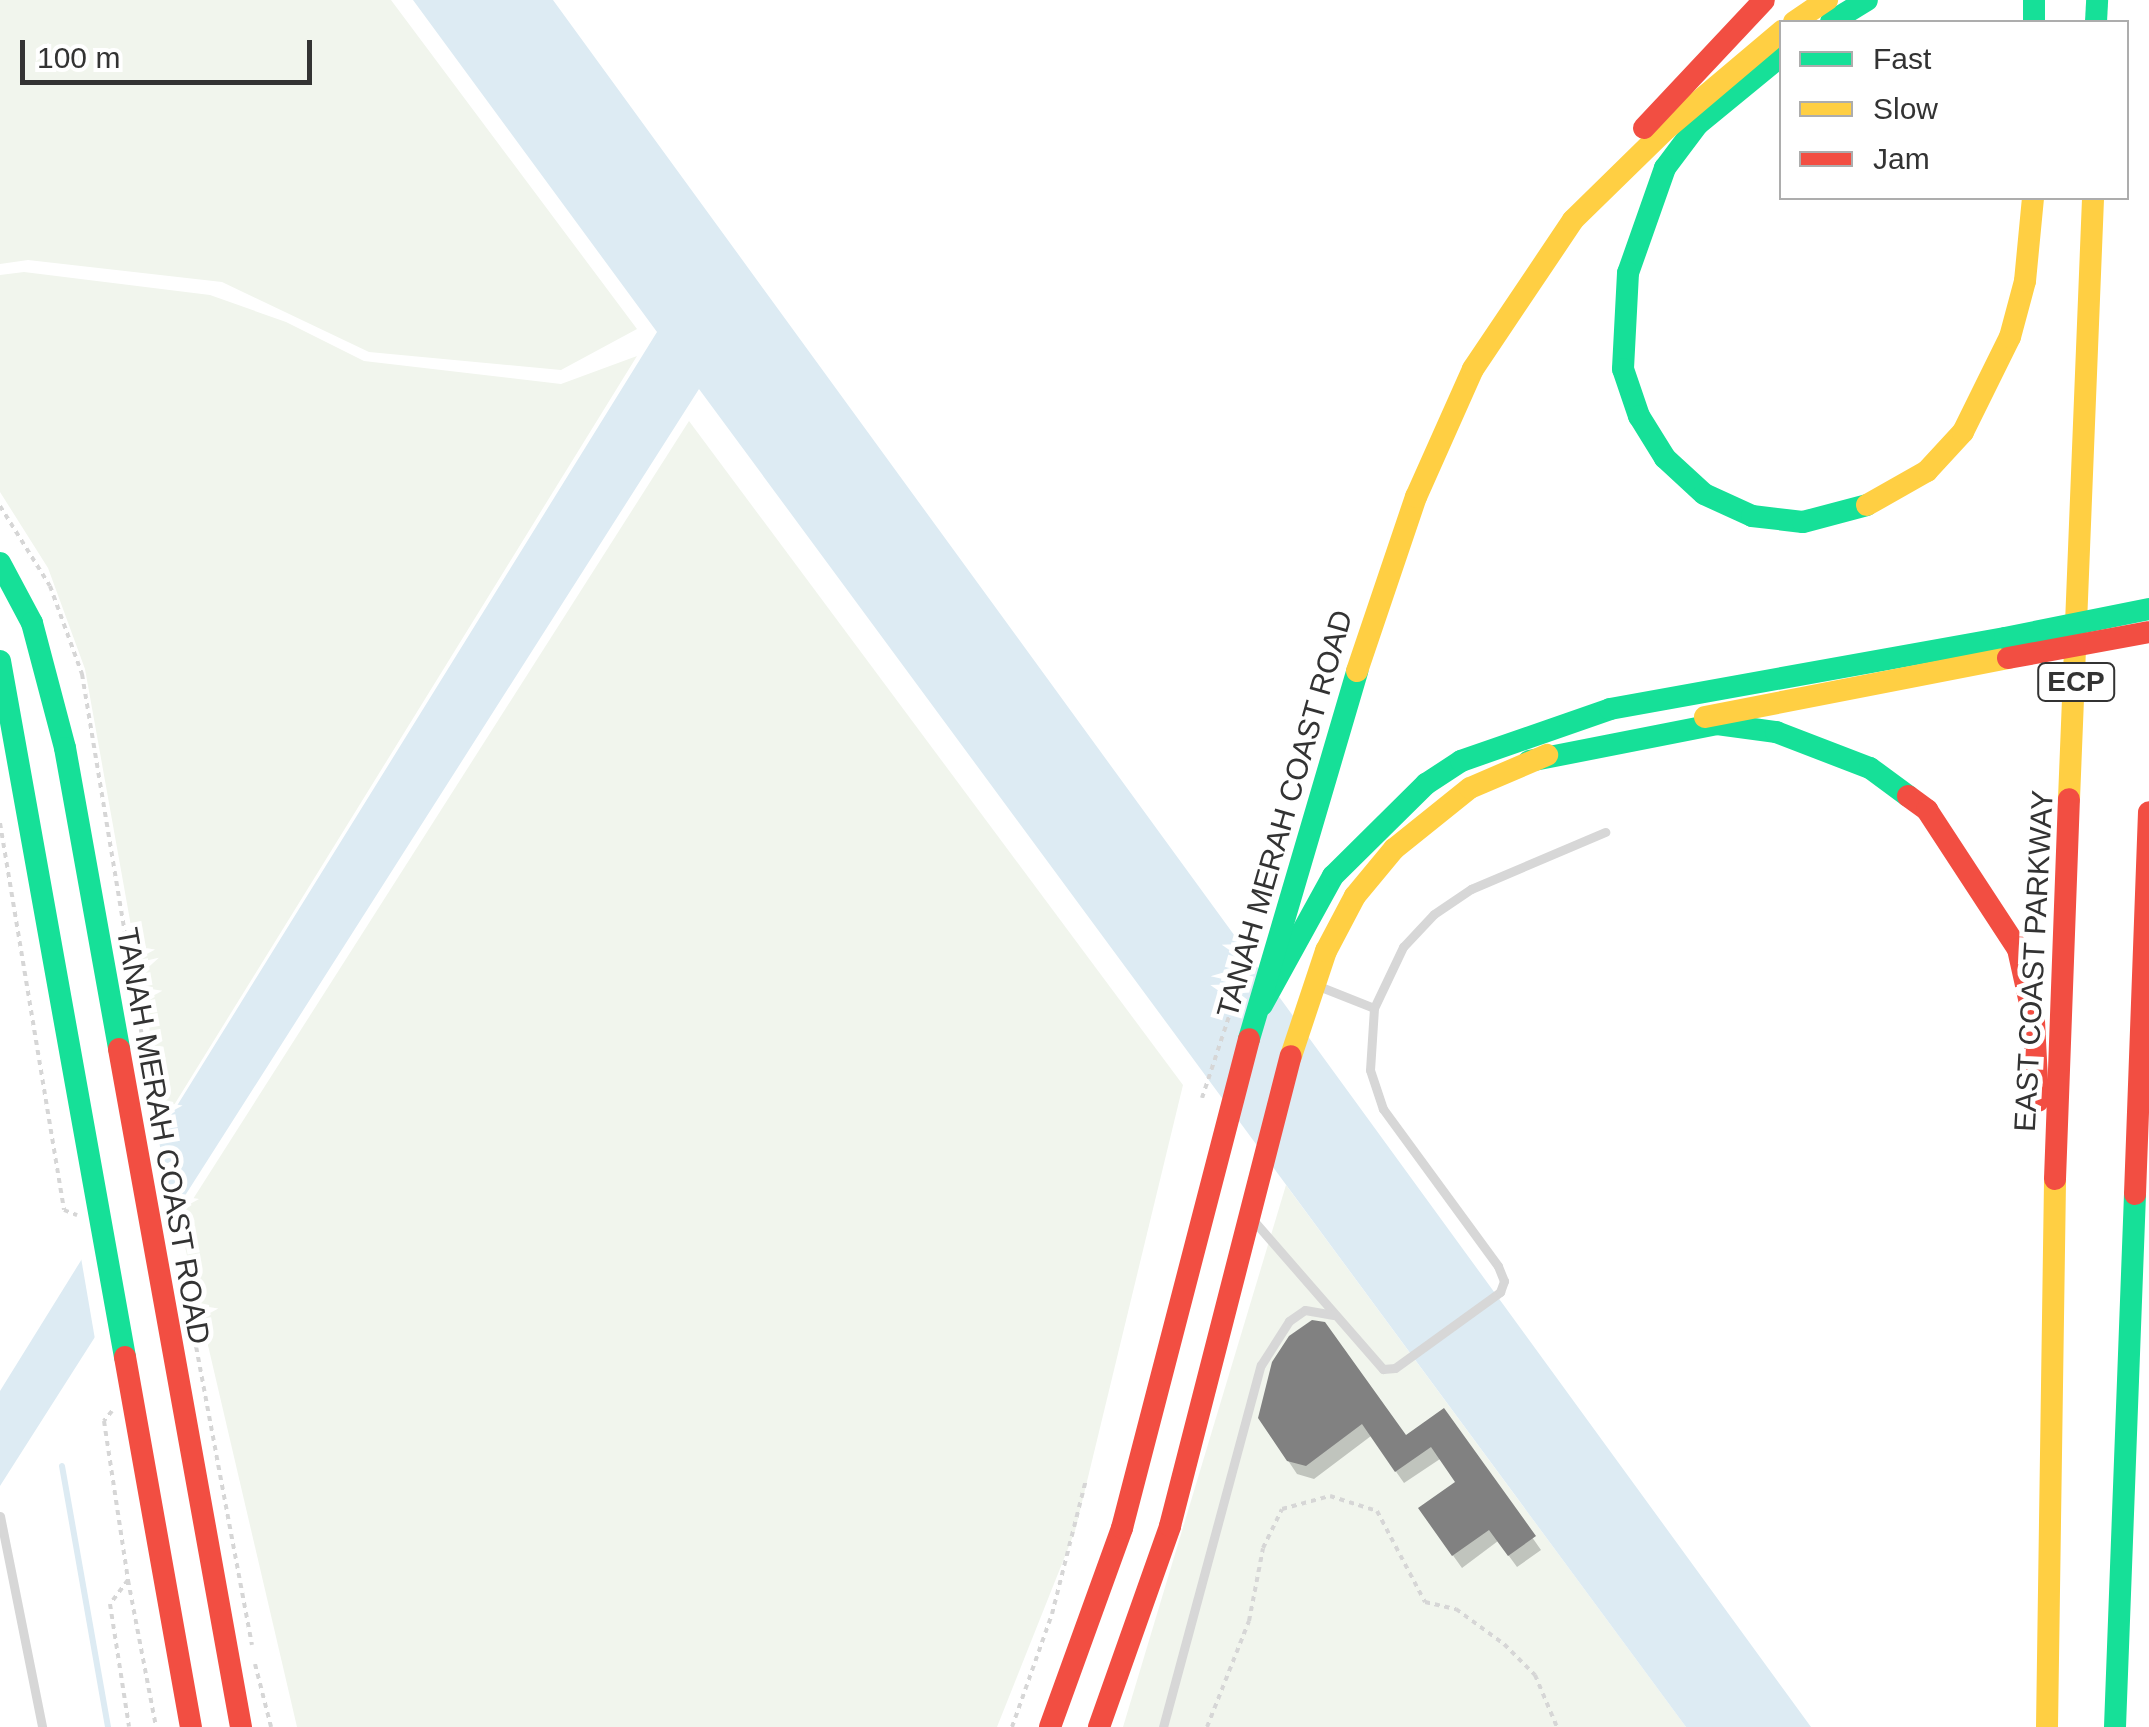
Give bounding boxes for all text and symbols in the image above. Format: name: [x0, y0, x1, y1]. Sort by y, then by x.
scale bar: [25, 20, 318, 82]
legend: [1779, 20, 2129, 200]
text: 100 m: [37, 41, 120, 74]
text: Fast: [1873, 42, 1931, 75]
text: Slow: [1873, 92, 1938, 125]
text: Jam: [1873, 142, 1930, 175]
street label: TANAH MERAH COAST ROAD: [1209, 606, 1361, 1022]
road number: ECP: [2036, 659, 2116, 705]
street label: EAST COAST PARKWAY: [2007, 789, 2061, 1133]
street label: TANAH MERAH COAST ROAD: [109, 925, 217, 1347]

